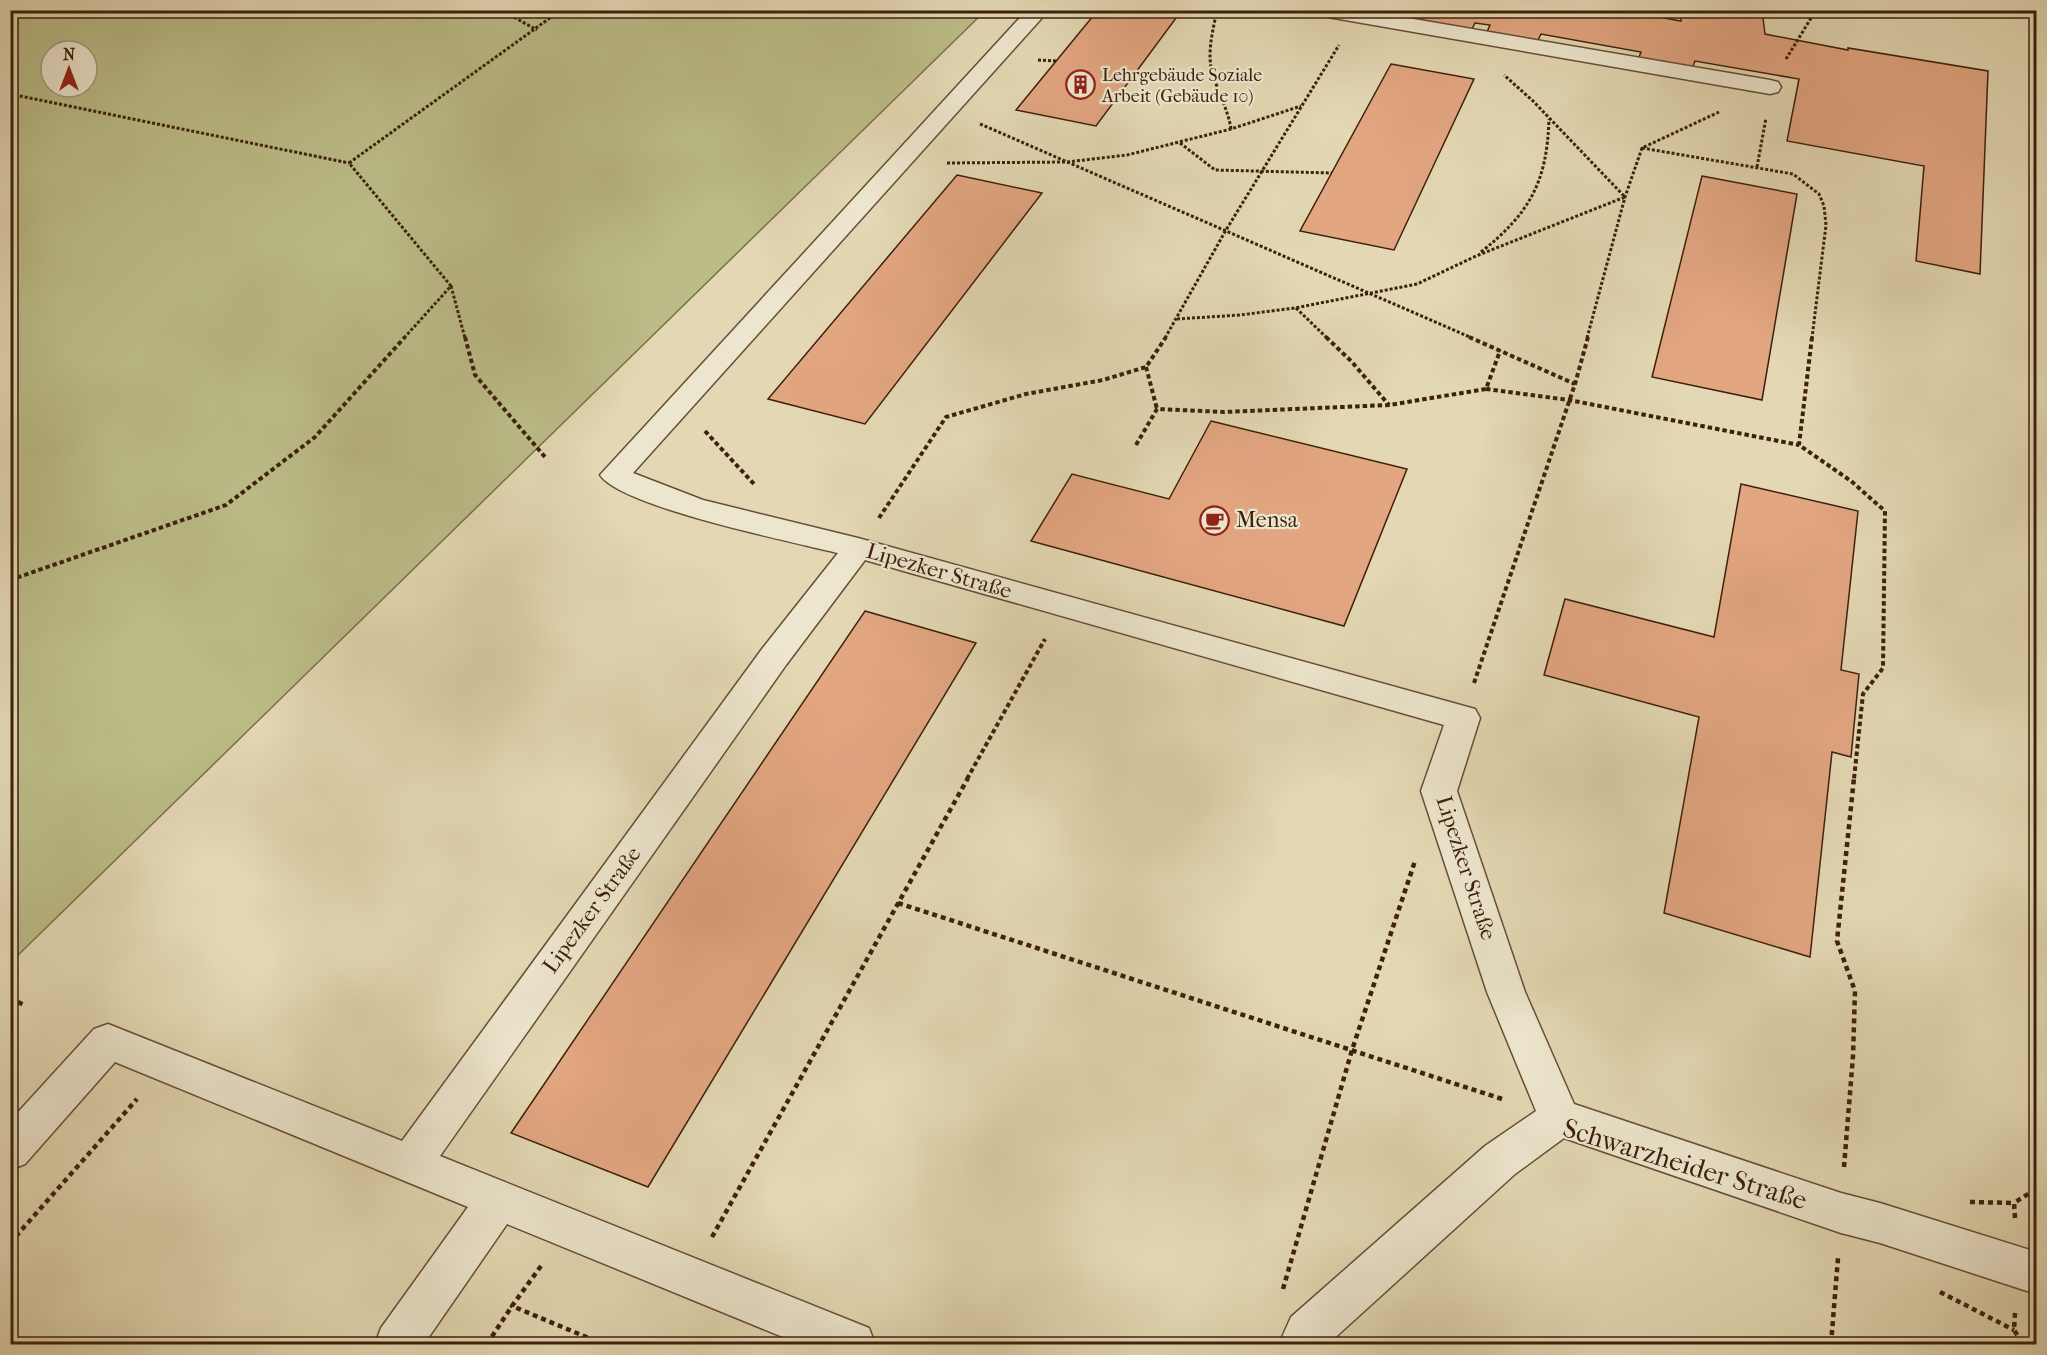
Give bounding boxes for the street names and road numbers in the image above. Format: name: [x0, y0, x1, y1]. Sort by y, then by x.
street label: Lipezker Straße: [863, 538, 1015, 604]
street label: Lipezker Straße: [1430, 793, 1502, 943]
street label: Lipezker Straße: [537, 842, 647, 978]
street label: Schwarzheider Straße: [1559, 1112, 1811, 1216]

